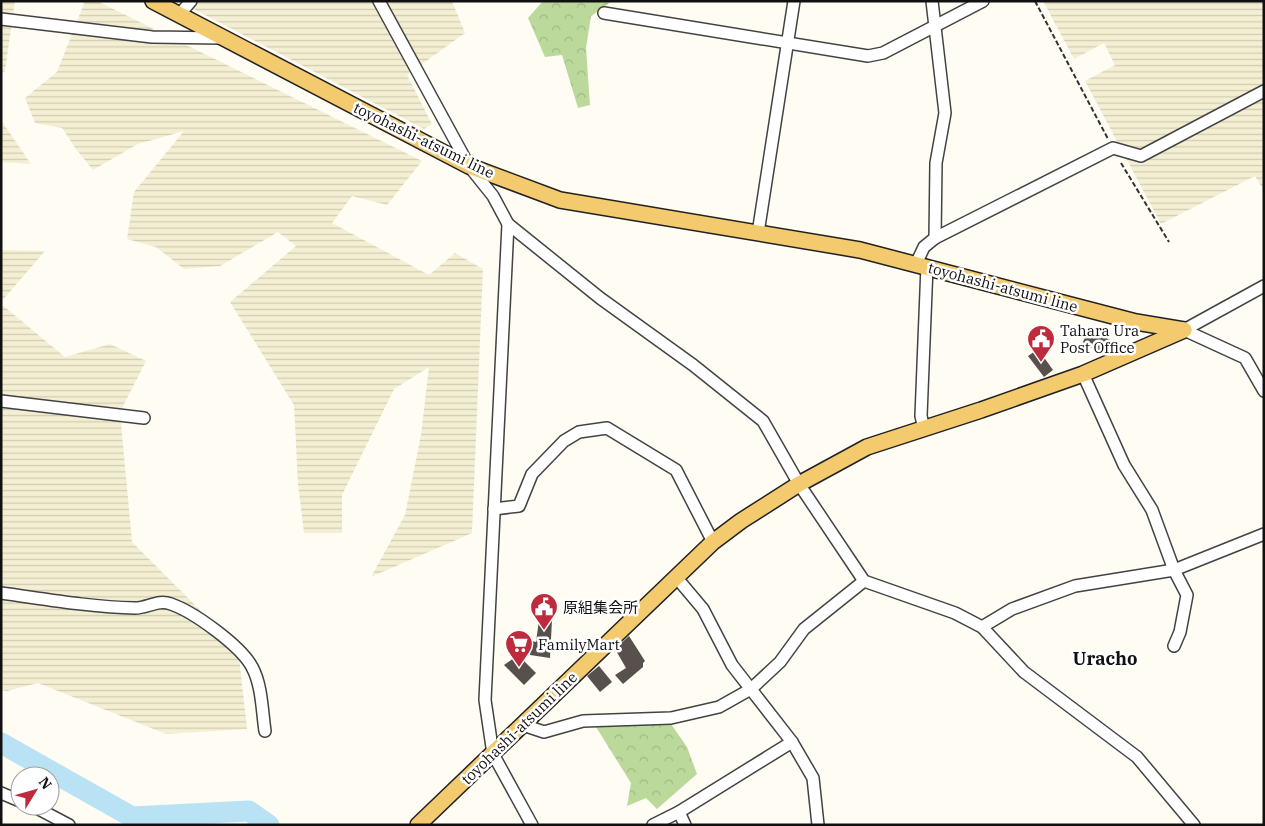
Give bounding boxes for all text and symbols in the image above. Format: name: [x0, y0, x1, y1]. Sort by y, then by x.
street label: toyohashi-atsumi line: [351, 98, 497, 182]
street label: toyohashi-atsumi line: [926, 258, 1080, 316]
place label: Tahara Ura Post Office: [1060, 321, 1139, 357]
public building icon: Tahara Ura Post Office: [1026, 324, 1056, 363]
public building icon: 原組集会所: [529, 592, 559, 631]
place label: 原組集会所: [563, 598, 638, 617]
supermarket icon: FamilyMart: [504, 629, 534, 668]
place label: FamilyMart: [538, 635, 620, 654]
district label: Uracho: [1073, 647, 1137, 670]
street label: toyohashi-atsumi line: [457, 668, 581, 788]
north arrow: [10, 766, 60, 816]
text: N: [35, 773, 56, 793]

